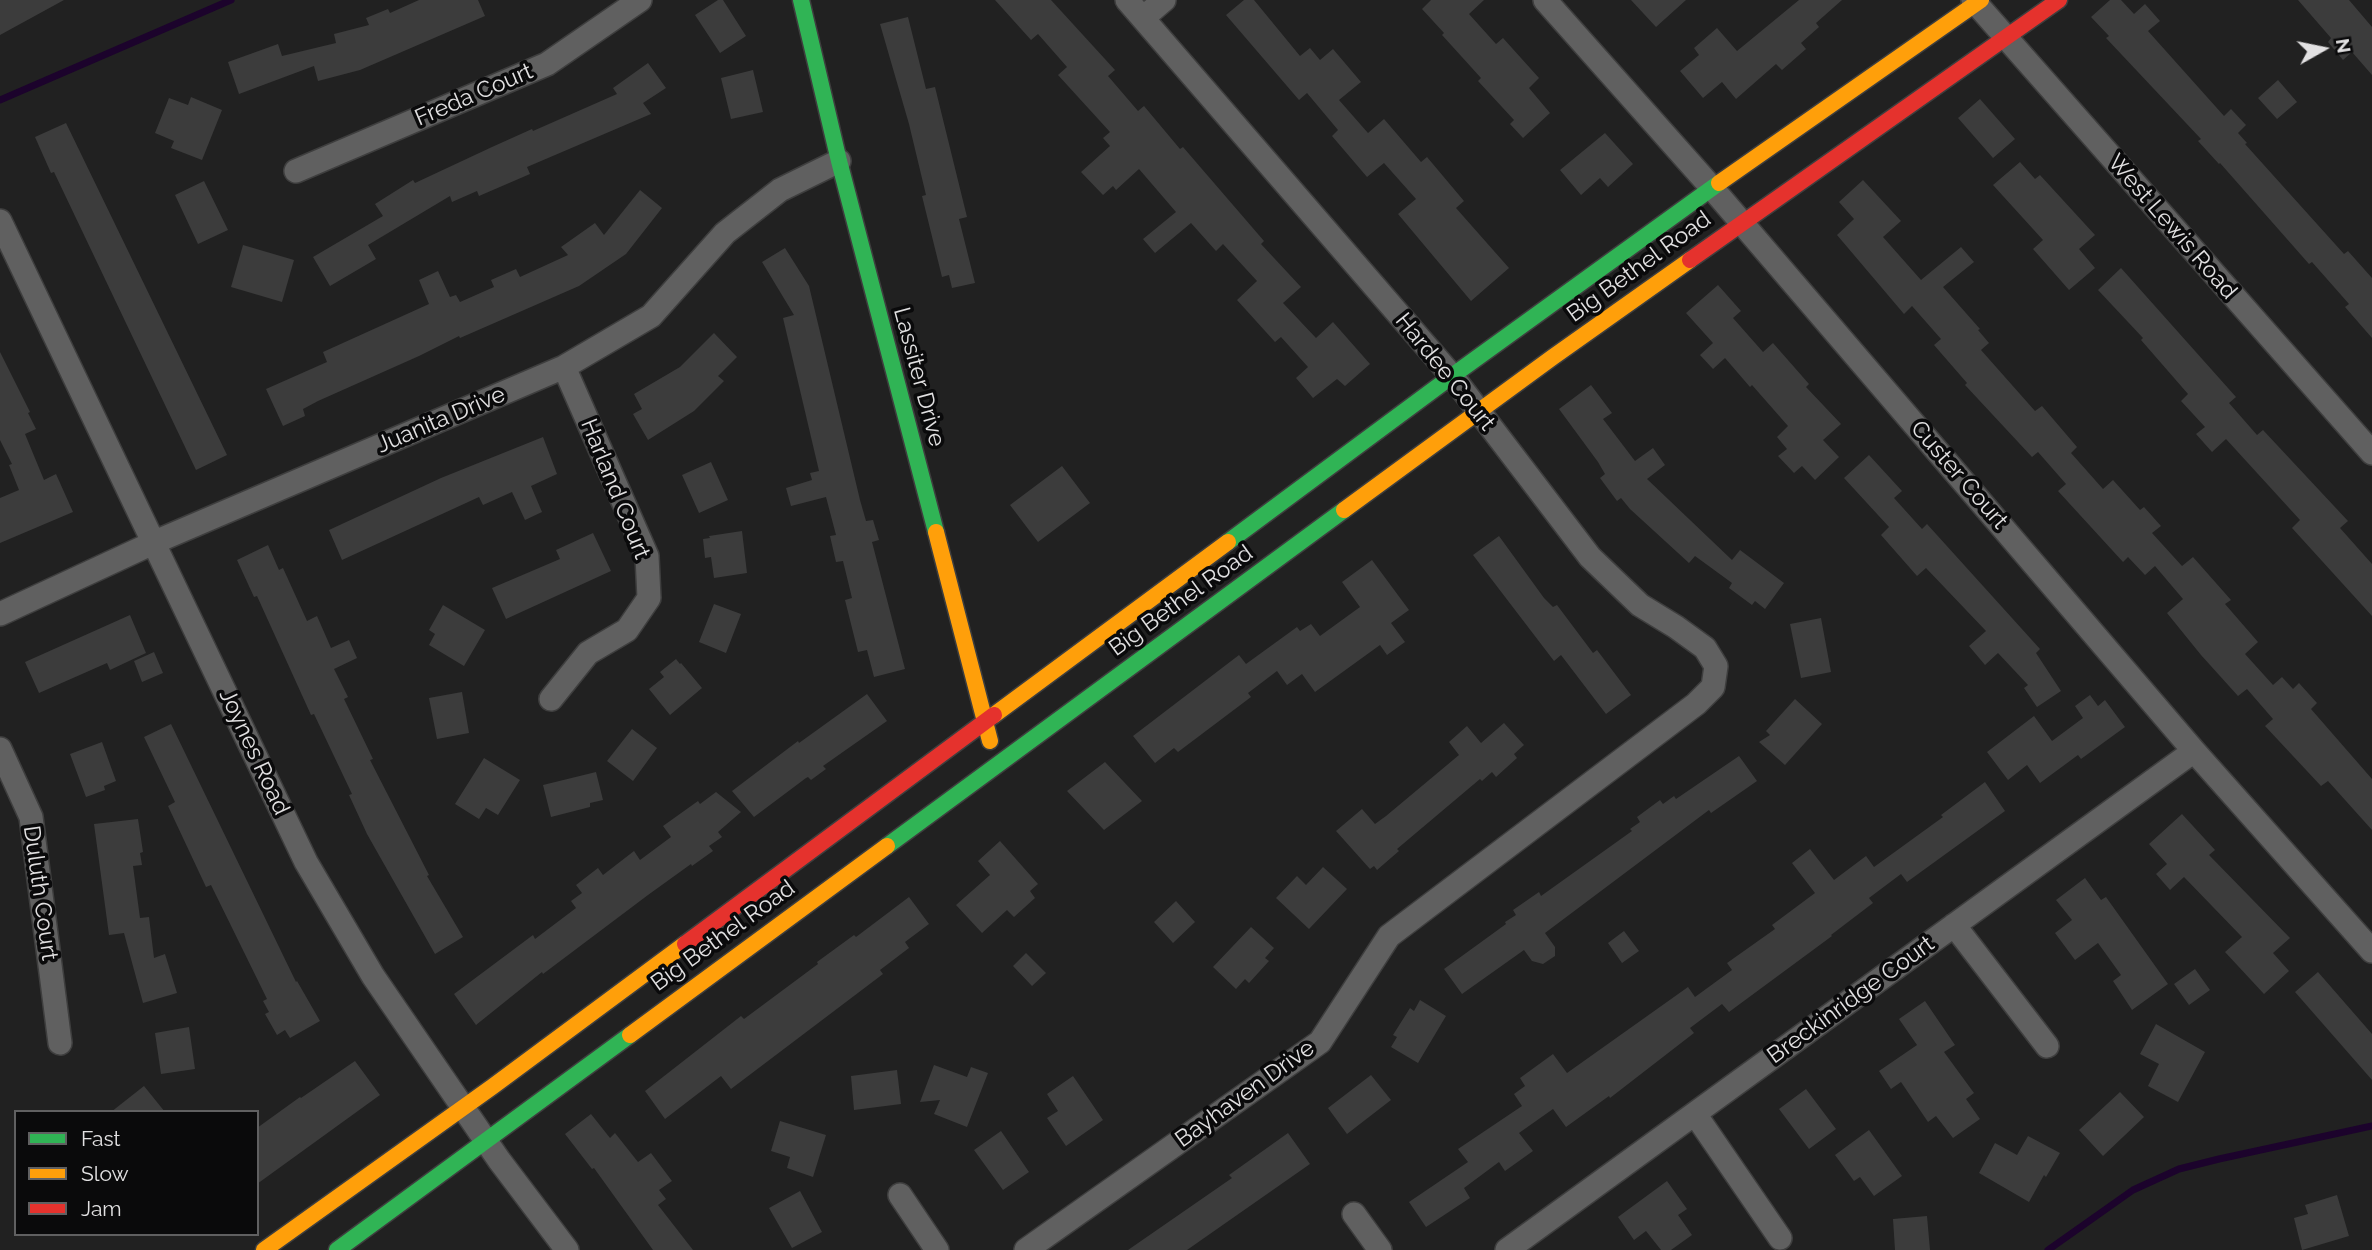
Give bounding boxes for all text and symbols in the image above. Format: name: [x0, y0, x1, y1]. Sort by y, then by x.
north arrow: [2288, 14, 2358, 84]
text: N: [2332, 37, 2356, 55]
street label: Freda Court: [411, 58, 537, 132]
street label: West Lewis Road: [2102, 149, 2242, 305]
street label: Big Bethel Road: [1562, 206, 1716, 328]
street label: Lassiter Drive: [887, 304, 951, 450]
street label: Hardee Court: [1389, 308, 1501, 436]
street label: Juanita Drive: [373, 381, 509, 459]
street label: Harland Court: [574, 415, 656, 563]
street label: Custer Court: [1904, 415, 2014, 535]
street label: Big Bethel Road: [1104, 540, 1258, 662]
street label: Joynes Road: [213, 685, 295, 819]
street label: Duluth Court: [17, 824, 63, 962]
street label: Big Bethel Road: [646, 875, 800, 997]
street label: Breckinridge Court: [1762, 930, 1940, 1070]
street label: Bayhaven Drive: [1170, 1034, 1320, 1154]
legend: [14, 1110, 259, 1236]
text: Fast: [81, 1126, 121, 1151]
text: Slow: [81, 1161, 129, 1186]
text: Jam: [81, 1196, 122, 1221]

